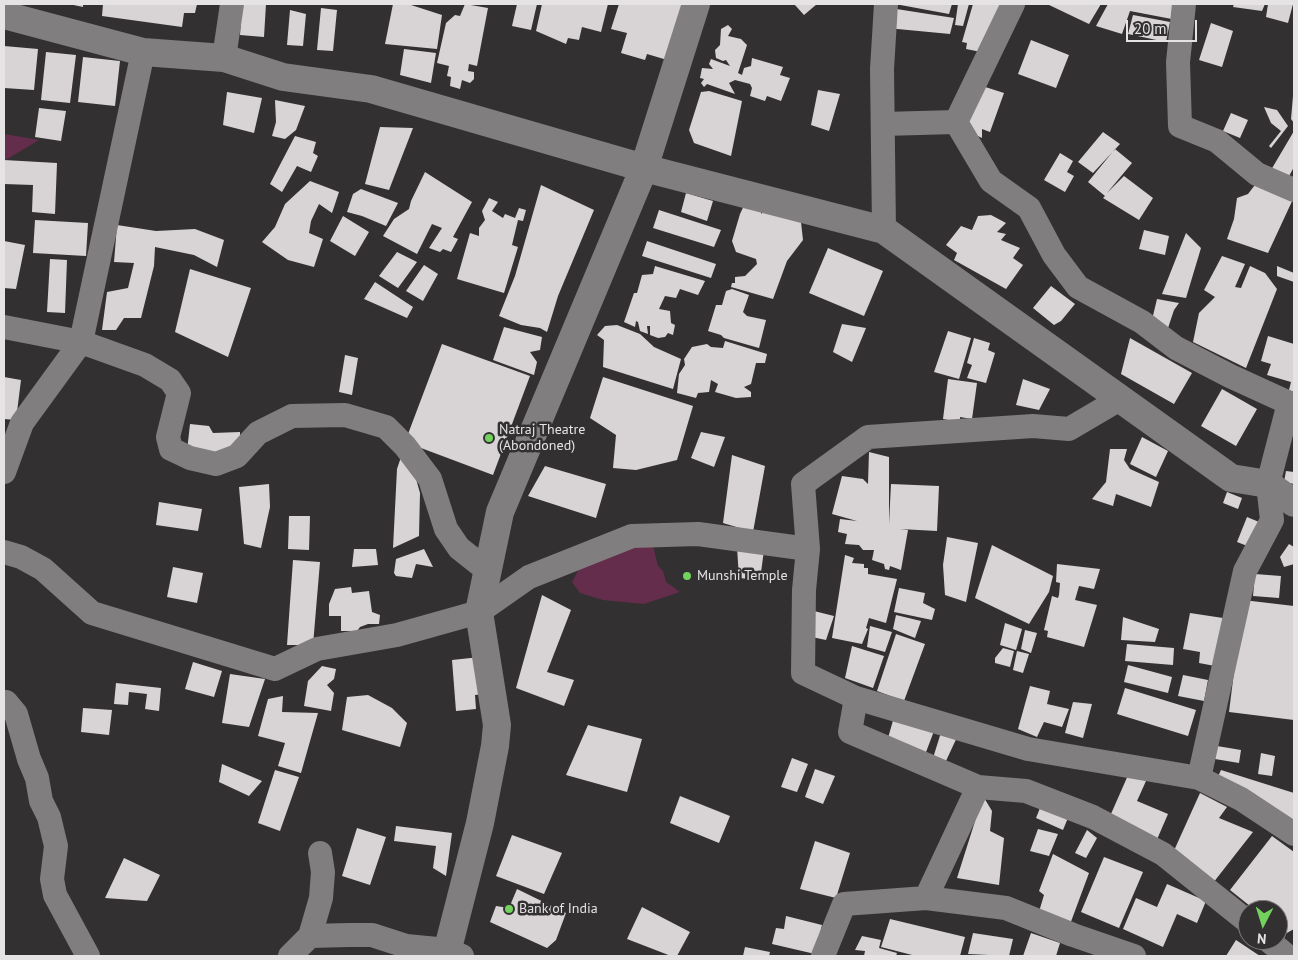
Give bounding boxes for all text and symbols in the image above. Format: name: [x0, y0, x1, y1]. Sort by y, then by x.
scale bar: [1128, 10, 1199, 42]
text: 20 m: [1134, 19, 1167, 38]
place label: Natraj Theatre (Abondoned): [499, 422, 585, 454]
marker: Natraj Theatre (Abondoned): [483, 432, 495, 444]
place label: Munshi Temple: [697, 568, 788, 584]
marker: Munshi Temple: [681, 570, 693, 582]
north arrow: [1238, 900, 1288, 950]
place label: Bank of India: [519, 901, 598, 917]
marker: Bank of India: [503, 903, 515, 915]
text: N: [1256, 930, 1267, 948]

